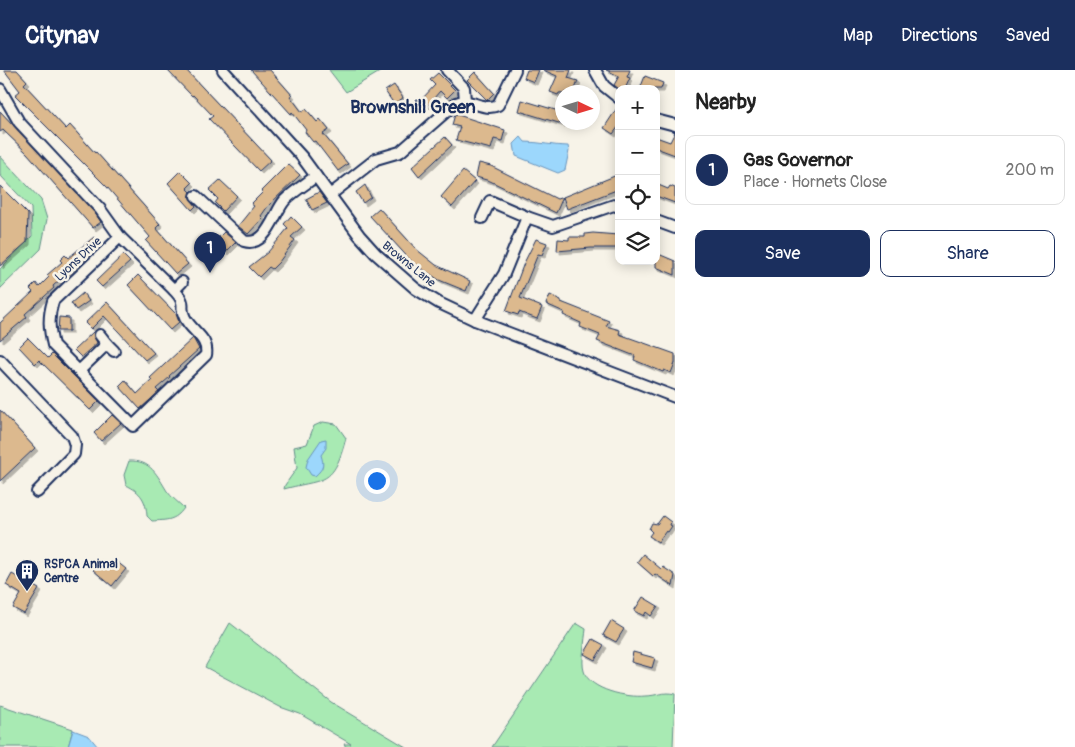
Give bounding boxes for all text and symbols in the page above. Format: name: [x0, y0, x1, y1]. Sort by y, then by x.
text: Citynav: [25, 21, 100, 50]
text: Map: [843, 24, 873, 47]
text: Directions: [901, 24, 977, 47]
text: Saved: [1005, 24, 1050, 47]
north arrow: [555, 85, 600, 130]
map controls: [615, 85, 660, 265]
button: +: [615, 85, 660, 130]
text: Nearby: [695, 89, 756, 116]
district label: Brownshill Green: [350, 96, 476, 119]
button: −: [615, 130, 660, 175]
text: Gas Governor: [743, 148, 853, 172]
text: 1: [709, 160, 715, 180]
text: 200 m: [1006, 160, 1054, 180]
text: Place · Hornets Close: [743, 172, 887, 192]
button: locate: [615, 175, 660, 220]
button: layers: [615, 220, 660, 265]
button: Save: [695, 230, 870, 277]
button: Share: [880, 230, 1055, 277]
pin: 1: [194, 232, 226, 273]
street label: Lyons Drive: [52, 234, 105, 285]
street label: Browns Lane: [379, 238, 439, 291]
your location: [364, 468, 390, 494]
place label: RSPCA Animal Centre: [44, 557, 118, 586]
building icon: RSPCA Animal Centre: [14, 558, 40, 592]

